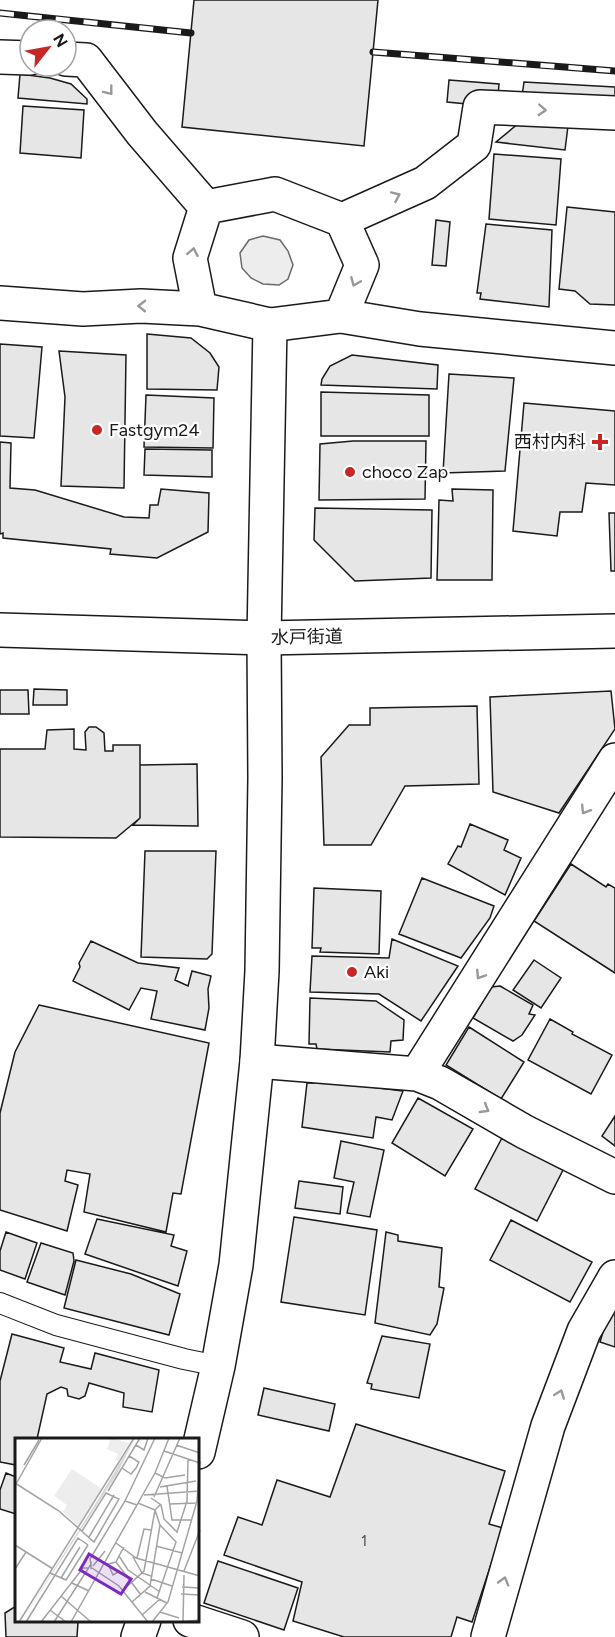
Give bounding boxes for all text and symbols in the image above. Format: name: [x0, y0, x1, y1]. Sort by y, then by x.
north arrow: [18, 18, 78, 78]
text: N: [49, 30, 72, 51]
one-way arrow: [102, 84, 113, 95]
one-way arrow: [537, 103, 546, 116]
one-way arrow: [389, 192, 400, 204]
one-way arrow: [186, 247, 199, 257]
one-way arrow: [350, 276, 362, 287]
one-way arrow: [137, 300, 146, 313]
place label: Fastgym24: [109, 419, 200, 441]
marker: Fastgym24: [90, 423, 104, 437]
place label: 西村内科: [514, 431, 586, 453]
marker: 西村内科: [591, 433, 609, 451]
place label: choco Zap: [362, 461, 448, 483]
marker: choco Zap: [343, 465, 357, 479]
street label: 水戸街道: [271, 625, 343, 649]
one-way arrow: [580, 804, 592, 814]
place label: Aki: [364, 961, 389, 983]
marker: Aki: [345, 965, 359, 979]
one-way arrow: [476, 968, 487, 979]
one-way arrow: [479, 1102, 490, 1114]
one-way arrow: [553, 1389, 565, 1400]
inset map: [15, 1438, 200, 1622]
house number: 1: [361, 1532, 367, 1550]
one-way arrow: [497, 1576, 509, 1587]

